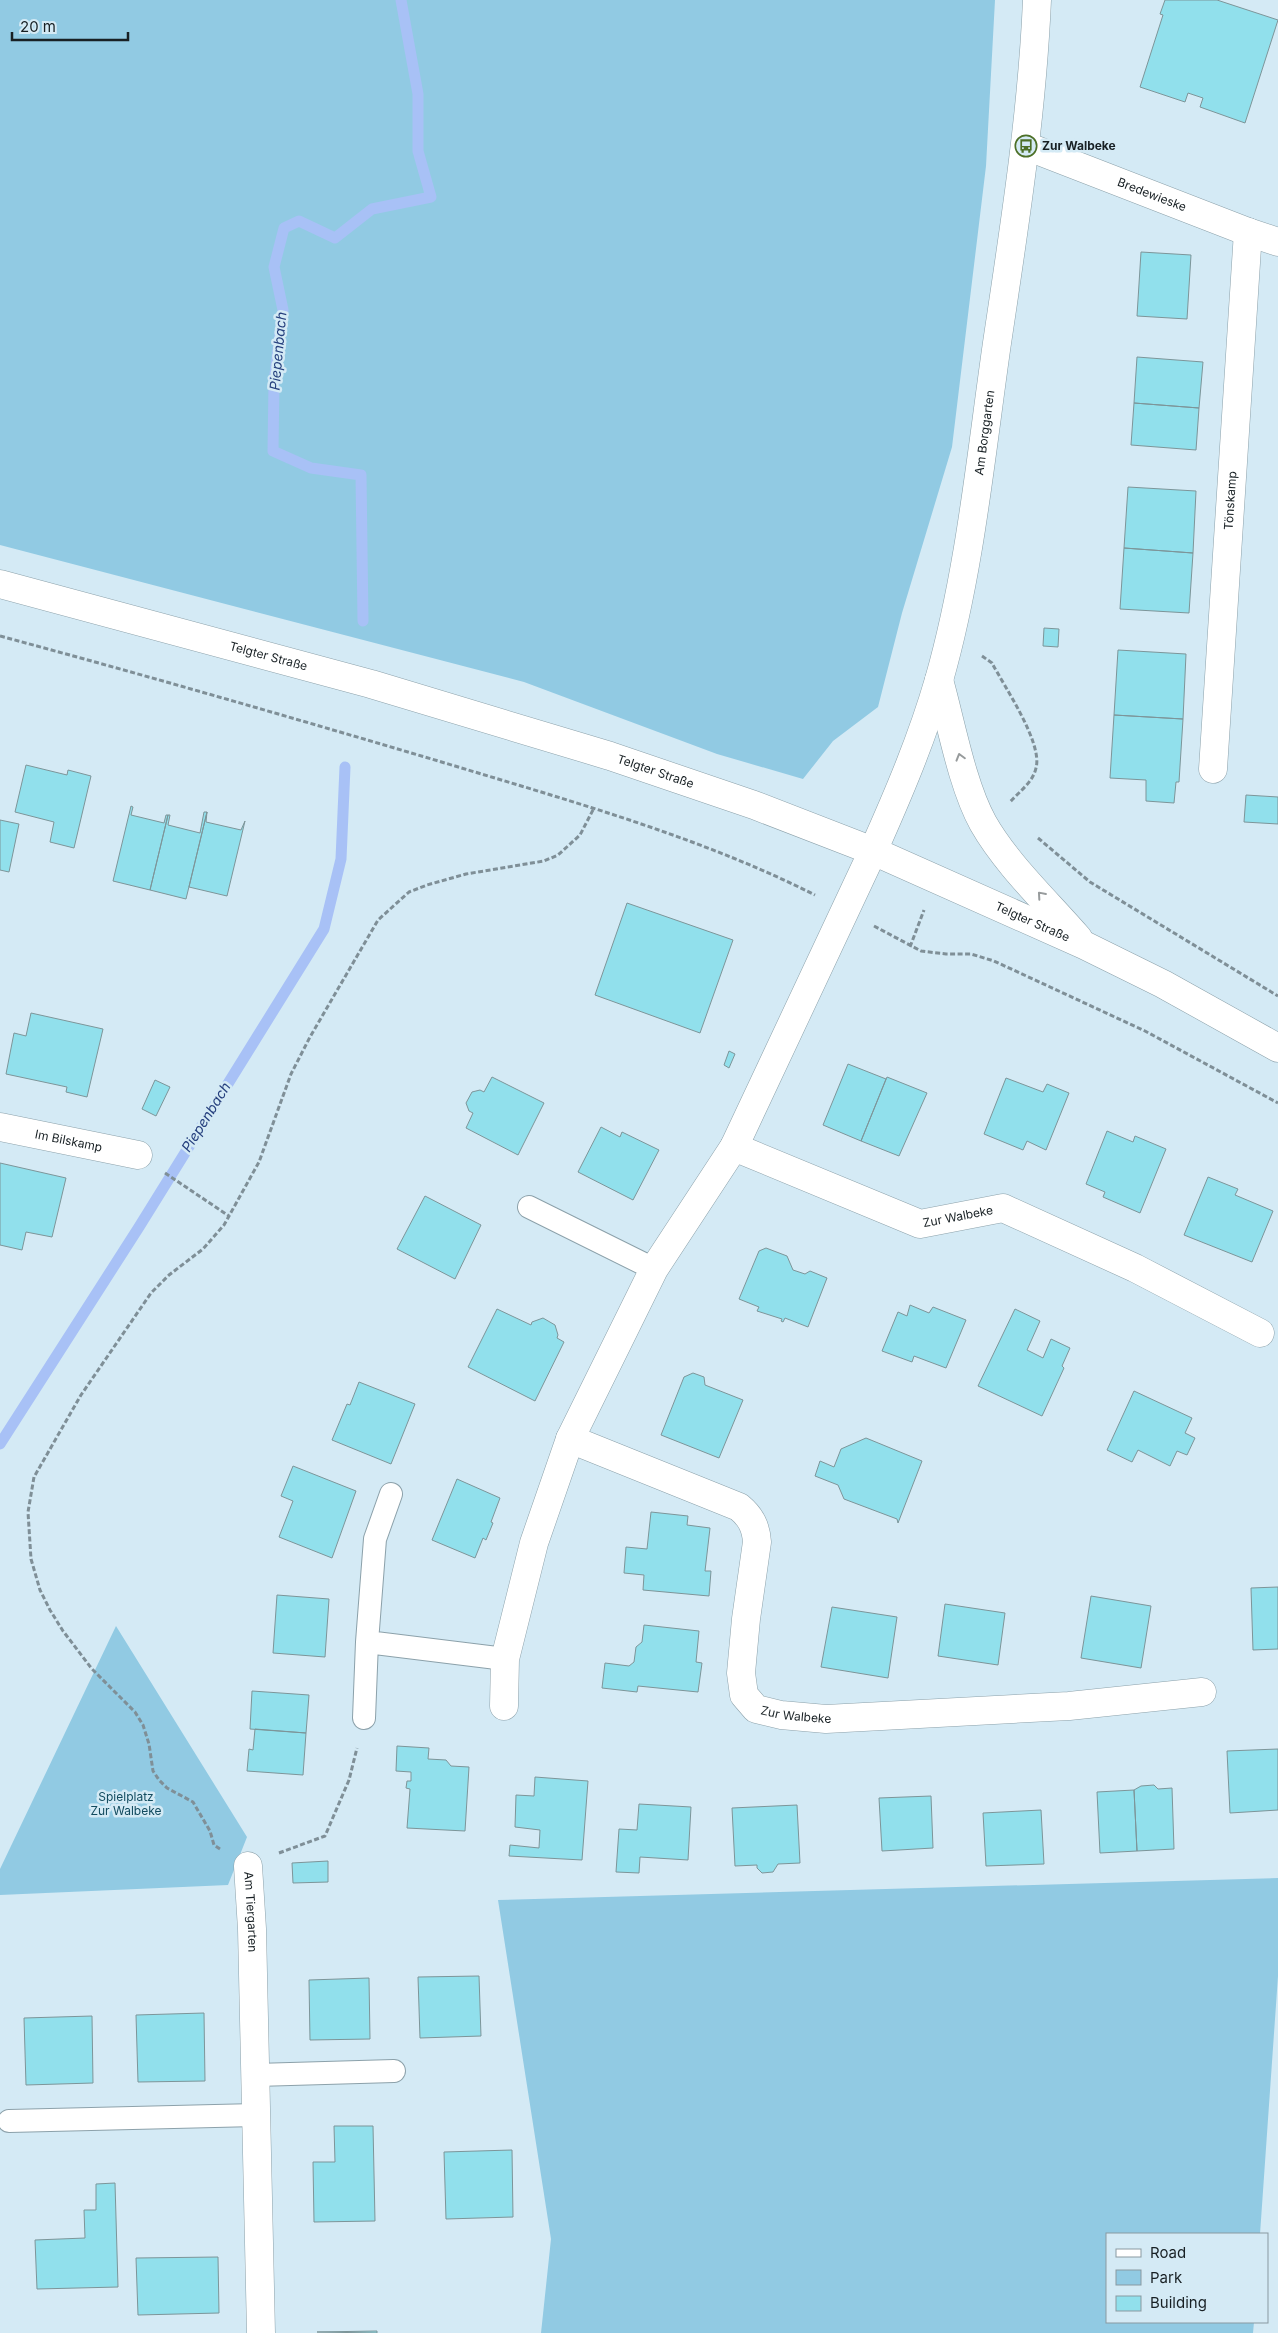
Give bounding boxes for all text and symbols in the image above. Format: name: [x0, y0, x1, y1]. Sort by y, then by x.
scale bar: [12, 10, 129, 42]
text: 20 m: [20, 17, 56, 36]
bus stop icon: Zur Walbeke: [1014, 134, 1038, 158]
place label: Zur Walbeke: [1042, 138, 1116, 153]
street label: Bredewieske: [1115, 174, 1189, 214]
water label: Piepenbach: [266, 311, 289, 391]
street label: Am Borggarten: [971, 389, 997, 476]
street label: Tönskamp: [1221, 471, 1239, 530]
street label: Telgter Straße: [228, 638, 309, 674]
street label: Telgter Straße: [615, 751, 696, 791]
one-way arrow: [956, 753, 966, 762]
one-way arrow: [1037, 892, 1046, 901]
street label: Telgter Straße: [993, 898, 1072, 945]
water label: Piepenbach: [177, 1079, 234, 1155]
street label: Im Bilskamp: [34, 1126, 104, 1155]
street label: Zur Walbeke: [922, 1202, 994, 1230]
street label: Zur Walbeke: [759, 1702, 832, 1726]
park label: Spielplatz Zur Walbeke: [90, 1789, 162, 1818]
street label: Am Tiergarten: [241, 1871, 261, 1952]
legend: [1106, 2233, 1268, 2323]
text: Road: [1150, 2243, 1186, 2262]
text: Park: [1150, 2268, 1183, 2287]
text: Building: [1150, 2293, 1207, 2312]

